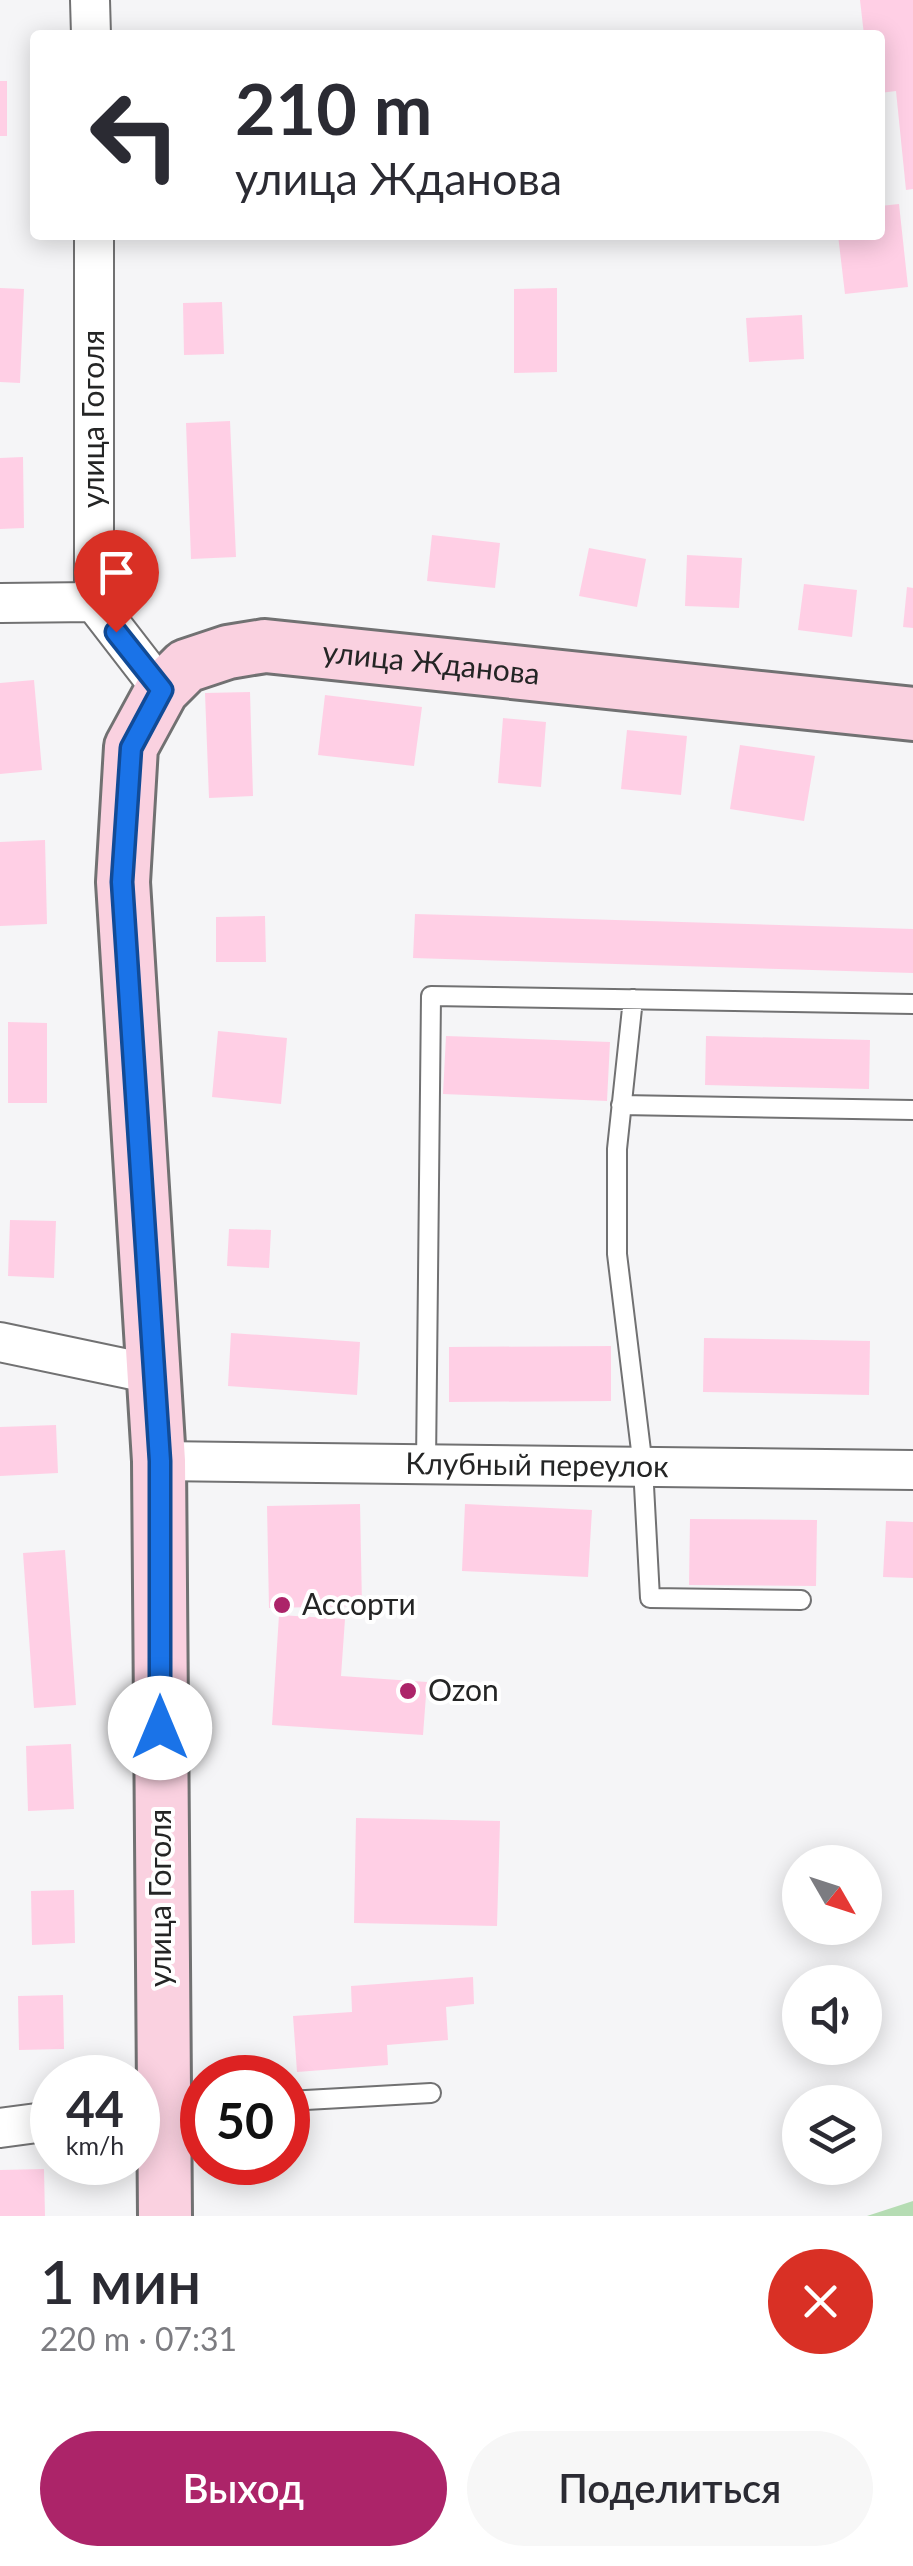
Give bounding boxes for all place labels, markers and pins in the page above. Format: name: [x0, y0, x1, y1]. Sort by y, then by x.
pin: [74, 530, 159, 633]
place label: Ассорти: [302, 1585, 416, 1621]
marker: Ассорти: [271, 1594, 293, 1616]
place label: Ozon: [428, 1671, 499, 1707]
marker: Ozon: [397, 1680, 419, 1702]

